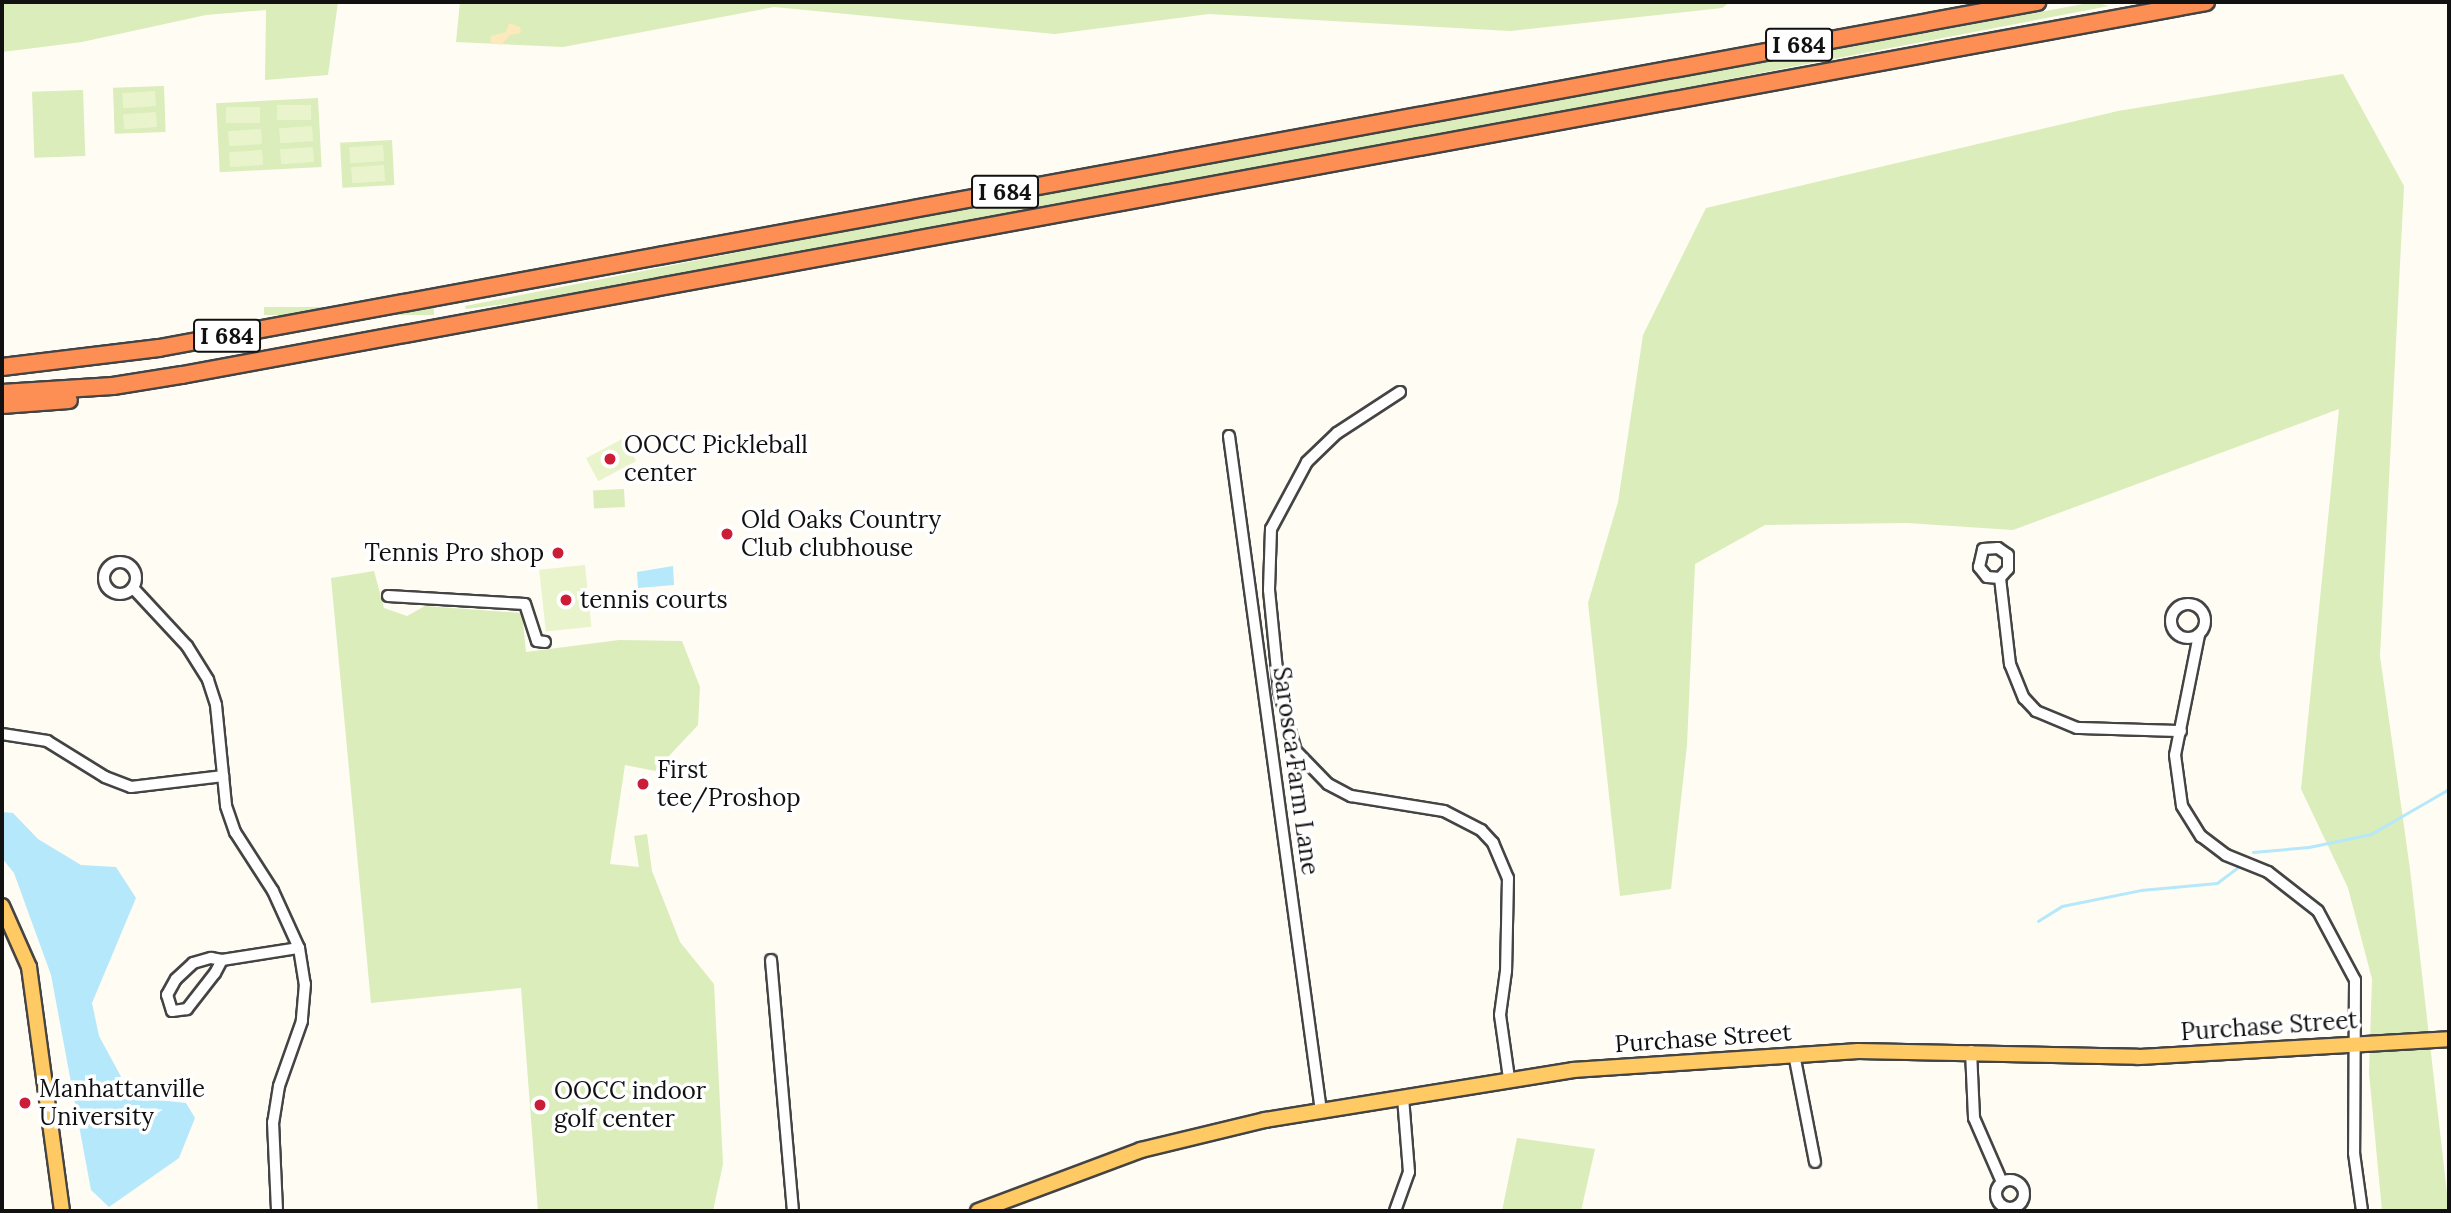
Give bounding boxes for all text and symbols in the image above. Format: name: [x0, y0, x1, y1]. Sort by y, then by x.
road number: I 684: [1764, 26, 1834, 64]
road number: I 684: [970, 172, 1040, 211]
road number: I 684: [192, 316, 262, 356]
place label: OOCC Pickleball center: [624, 431, 808, 487]
marker: OOCC Pickleball center: [602, 451, 618, 467]
place label: Old Oaks Country Club clubhouse: [741, 506, 941, 562]
marker: Old Oaks Country Club clubhouse: [719, 526, 735, 542]
place label: Tennis Pro shop: [365, 539, 544, 567]
marker: Tennis Pro shop: [550, 545, 566, 561]
place label: tennis courts: [580, 586, 728, 614]
marker: tennis courts: [558, 592, 574, 608]
street label: Sarosca Farm Lane: [1267, 665, 1325, 877]
place label: First tee/Proshop: [657, 756, 800, 812]
marker: First tee/Proshop: [635, 776, 651, 792]
street label: Purchase Street: [2180, 1005, 2358, 1047]
street label: Purchase Street: [1614, 1017, 1792, 1059]
place label: Manhattanville University: [39, 1075, 205, 1131]
place label: OOCC indoor golf center: [554, 1077, 706, 1133]
marker: Manhattanville University: [17, 1095, 33, 1111]
marker: OOCC indoor golf center: [532, 1097, 548, 1113]

